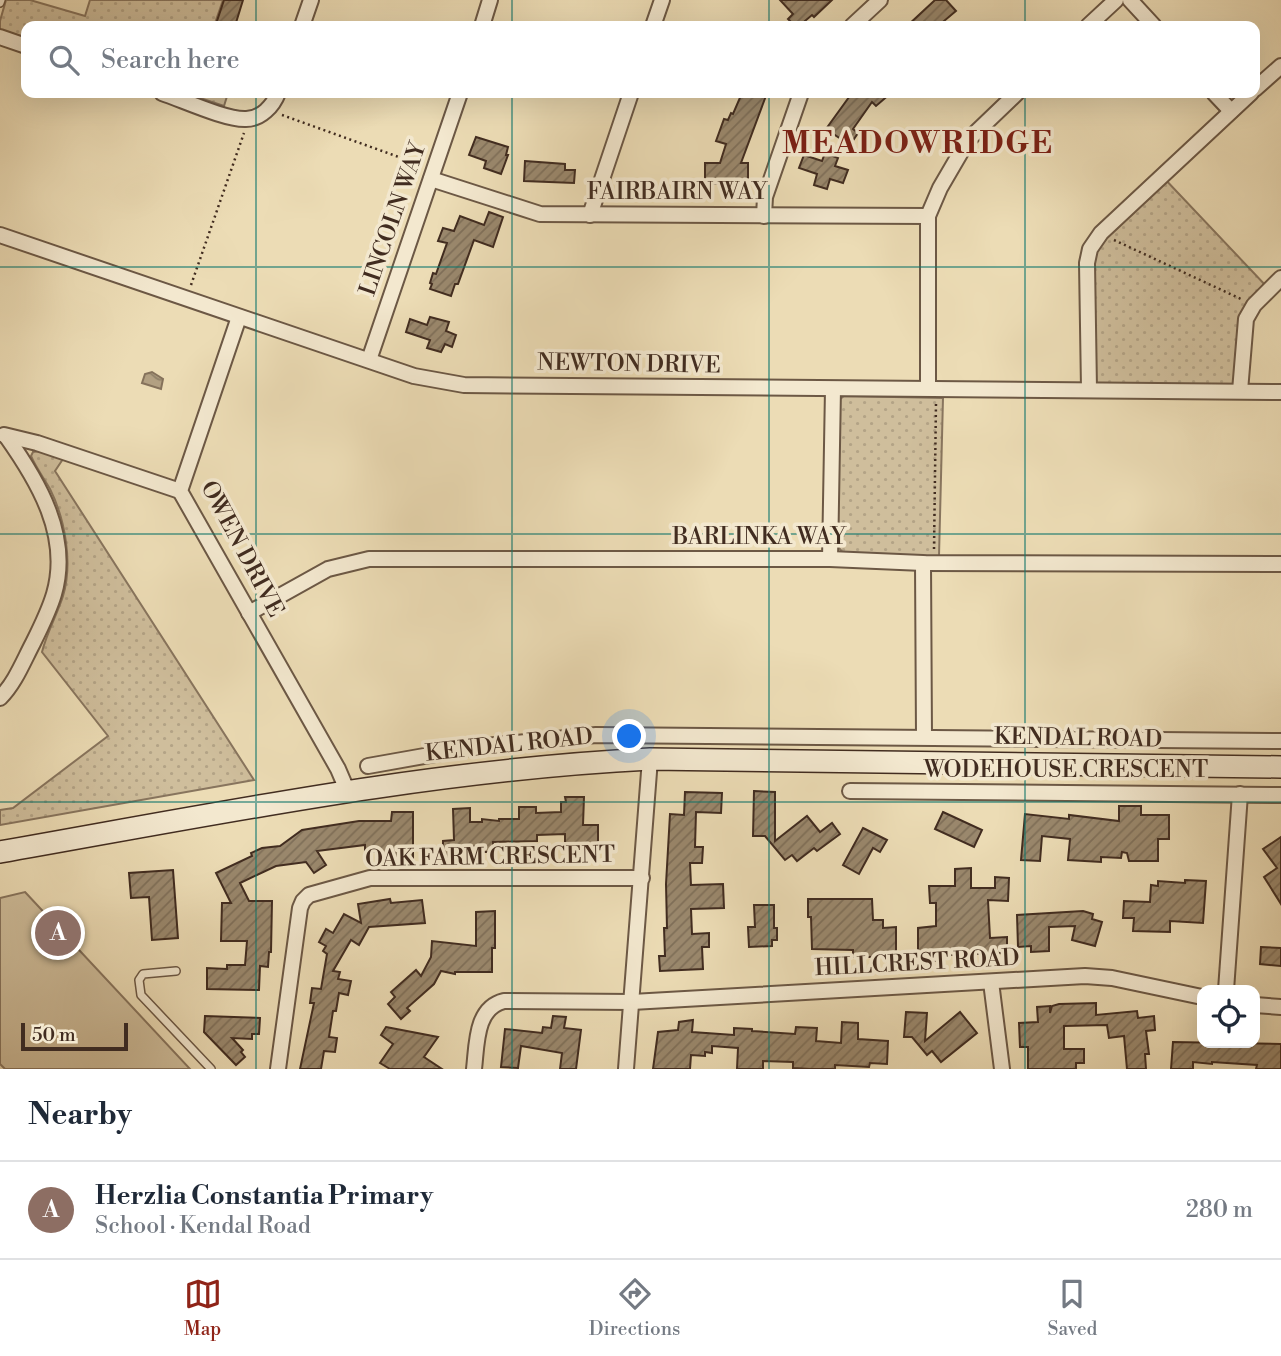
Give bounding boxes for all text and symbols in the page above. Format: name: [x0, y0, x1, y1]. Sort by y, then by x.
search box: [21, 21, 1260, 98]
icon: search: [45, 41, 83, 79]
text: Search here: [101, 44, 240, 76]
district label: MEADOWRIDGE: [782, 125, 1054, 163]
street label: LINCOLN WAY: [354, 137, 433, 299]
street label: FAIRBAIRN WAY: [587, 178, 769, 206]
street label: NEWTON DRIVE: [537, 348, 721, 380]
street label: OWEN DRIVE: [194, 476, 290, 622]
street label: BARLINKA WAY: [671, 523, 848, 551]
your location: [612, 719, 646, 753]
street label: KENDAL ROAD: [424, 722, 594, 768]
street label: KENDAL ROAD: [994, 723, 1162, 753]
street label: WODEHOUSE CRESCENT: [923, 756, 1208, 784]
street label: OAK FARM CRESCENT: [365, 841, 615, 873]
pin: A: [35, 907, 81, 959]
street label: HILLCREST ROAD: [814, 944, 1020, 982]
map controls: [1197, 985, 1260, 1048]
button: locate: [1197, 985, 1260, 1048]
scale bar: [21, 1020, 128, 1052]
text: 50 m: [32, 1023, 76, 1047]
text: Nearby: [28, 1096, 132, 1134]
text: Herzlia Constantia Primary: [95, 1180, 433, 1212]
text: A: [43, 1196, 59, 1224]
text: 280 m: [1186, 1196, 1253, 1224]
text: School · Kendal Road: [95, 1212, 311, 1240]
tab: Map: [184, 1275, 222, 1341]
tab: Directions: [589, 1275, 680, 1341]
tab: Saved: [1048, 1275, 1097, 1341]

